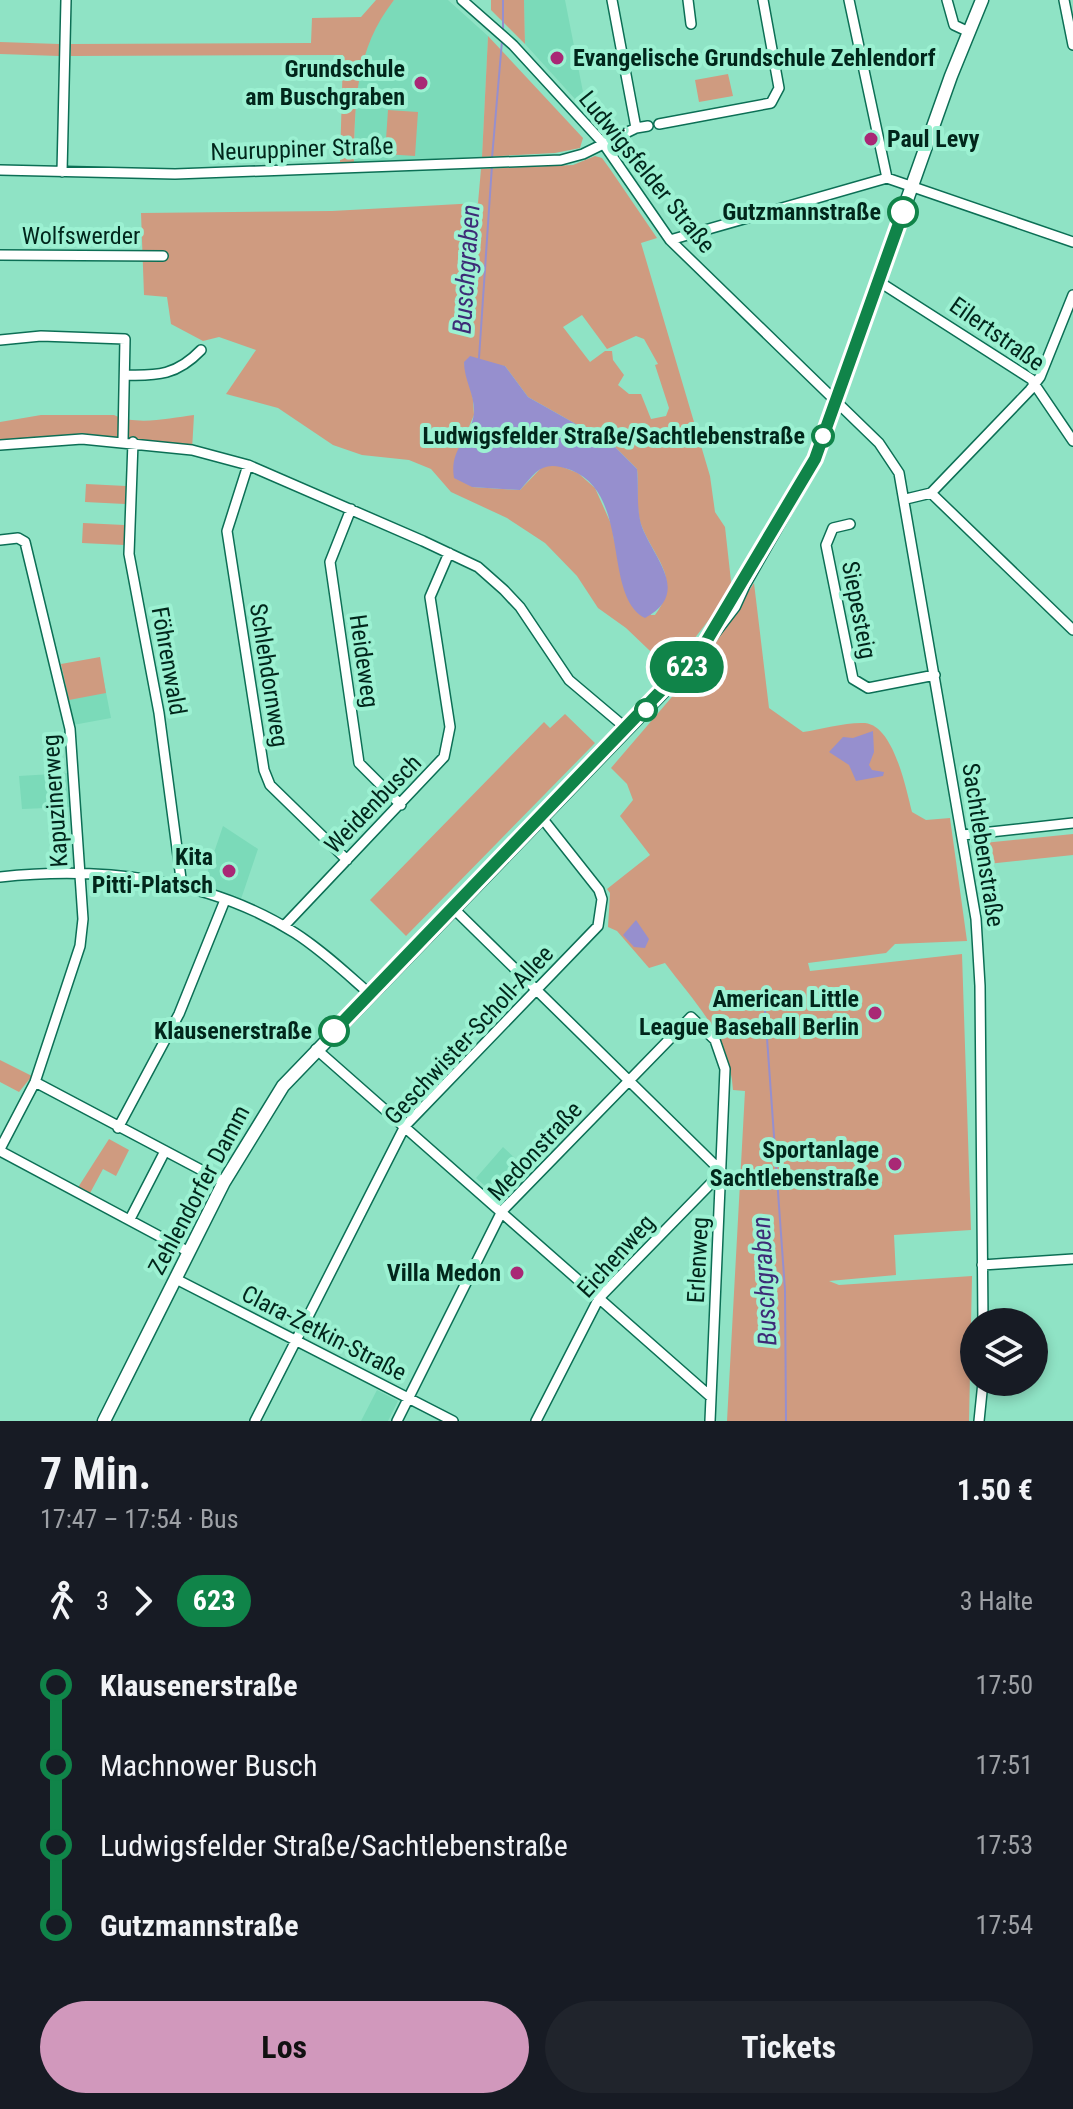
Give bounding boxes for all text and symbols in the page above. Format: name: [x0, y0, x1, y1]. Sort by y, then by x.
place label: Evangelische Grundschule Zehlendorf: [573, 44, 936, 72]
marker: Evangelische Grundschule Zehlendorf: [548, 49, 566, 67]
place label: Grundschule am Buschgraben: [245, 55, 405, 111]
marker: Grundschule am Buschgraben: [412, 74, 430, 92]
street label: Ludwigsfelder Straße: [573, 85, 721, 259]
place label: Paul Levy: [887, 125, 980, 153]
marker: Paul Levy: [862, 130, 880, 148]
street label: Neuruppiner Straße: [210, 132, 394, 166]
marker: Gutzmannstraße: [888, 197, 918, 227]
place label: Gutzmannstraße: [722, 198, 881, 226]
water label: Buschgraben: [447, 203, 485, 335]
street label: Wolfswerder: [22, 222, 140, 250]
street label: Eilertstraße: [944, 291, 1050, 377]
place label: Ludwigsfelder Straße/Sachtlebenstraße: [423, 422, 805, 450]
marker: Ludwigsfelder Straße/Sachtlebenstraße: [812, 425, 834, 447]
street label: Siepesteig: [836, 559, 882, 661]
street label: Schlehdornweg: [244, 601, 294, 749]
street label: Föhrenwald: [146, 605, 192, 717]
street label: Heideweg: [344, 613, 384, 709]
line badge: 623: [641, 641, 733, 693]
text: 623: [666, 650, 708, 683]
unlabelled marker: [635, 699, 657, 721]
street label: Kapuzinerweg: [36, 734, 74, 868]
street label: Weidenbusch: [319, 749, 427, 859]
street label: Sachtlebenstraße: [956, 761, 1010, 929]
place label: Kita Pitti-Platsch: [92, 843, 213, 899]
marker: Kita Pitti-Platsch: [220, 862, 238, 880]
street label: Geschwister-Scholl-Allee: [379, 940, 559, 1130]
place label: American Little League Baseball Berlin: [639, 985, 859, 1041]
marker: American Little League Baseball Berlin: [866, 1004, 884, 1022]
marker: Klausenerstraße: [319, 1016, 349, 1046]
place label: Klausenerstraße: [154, 1017, 312, 1045]
street label: Medonstraße: [482, 1096, 588, 1206]
street label: Zehlendorfer Damm: [143, 1101, 255, 1279]
place label: Sportanlage Sachtlebenstraße: [710, 1136, 879, 1192]
marker: Sportanlage Sachtlebenstraße: [886, 1155, 904, 1173]
street label: Eichenweg: [572, 1209, 660, 1303]
street label: Erlenweg: [682, 1216, 714, 1304]
water label: Buschgraben: [746, 1216, 782, 1346]
place label: Villa Medon: [387, 1259, 501, 1287]
marker: Villa Medon: [508, 1264, 526, 1282]
street label: Clara-Zetkin-Straße: [237, 1279, 411, 1387]
map controls: [960, 1308, 1048, 1396]
button: layers: [960, 1308, 1048, 1396]
text: 7 Min.: [40, 1448, 151, 1500]
text: 1.50 €: [957, 1472, 1033, 1507]
text: 17:47 – 17:54 · Bus: [40, 1504, 239, 1534]
icon: walk: [40, 1579, 84, 1623]
icon: forward: [121, 1579, 165, 1623]
text: 623: [193, 1584, 235, 1617]
text: 3: [96, 1586, 109, 1616]
text: 3 Halte: [960, 1586, 1033, 1616]
text: Klausenerstraße: [100, 1668, 298, 1703]
text: 17:50: [976, 1670, 1033, 1700]
text: Machnower Busch: [100, 1748, 317, 1783]
text: 17:51: [976, 1750, 1033, 1780]
text: Ludwigsfelder Straße/Sachtlebenstraße: [100, 1828, 568, 1863]
text: 17:53: [976, 1830, 1033, 1860]
text: Gutzmannstraße: [100, 1908, 299, 1943]
text: 17:54: [976, 1910, 1033, 1940]
button: Los: [40, 2001, 529, 2093]
button: Tickets: [545, 2001, 1033, 2093]

